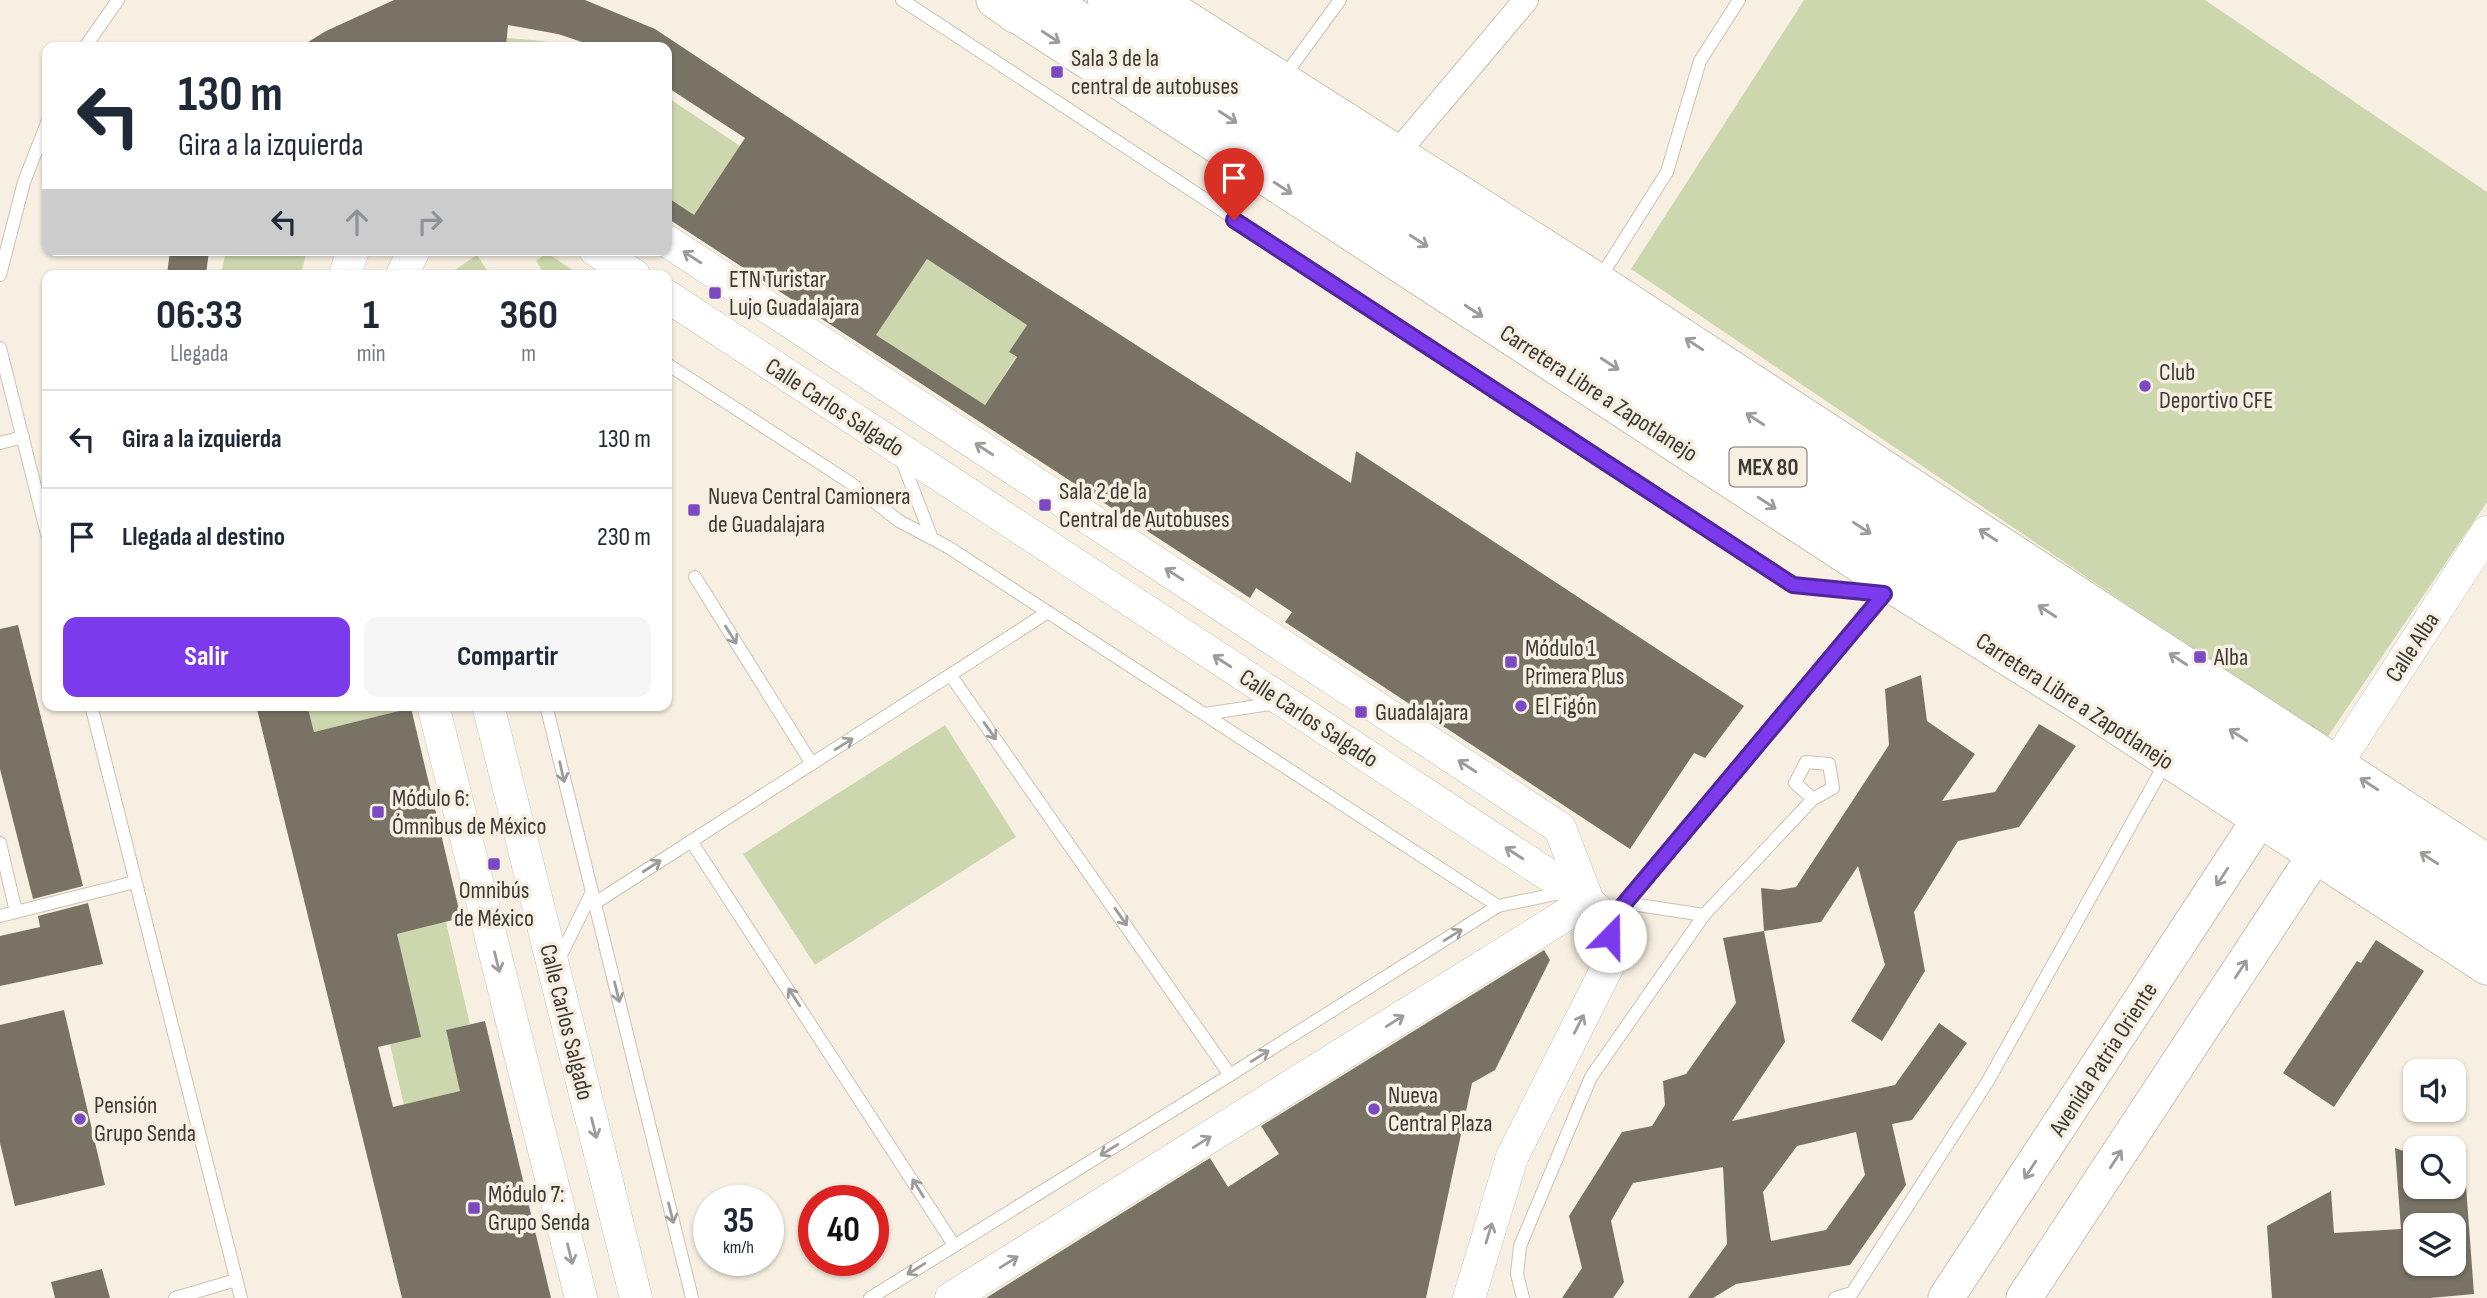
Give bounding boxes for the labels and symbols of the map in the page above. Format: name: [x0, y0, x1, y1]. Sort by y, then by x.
one-way arrow: [1041, 30, 1061, 44]
place label: Sala 3 de la central de autobuses: [1071, 44, 1239, 101]
marker: Sala 3 de la central de autobuses: [1049, 64, 1065, 80]
one-way arrow: [1217, 110, 1237, 124]
pin: [1204, 148, 1264, 220]
one-way arrow: [1273, 181, 1293, 195]
one-way arrow: [1408, 234, 1428, 248]
one-way arrow: [683, 250, 702, 264]
place label: ETN Turistar Lujo Guadalajara: [729, 265, 860, 322]
marker: ETN Turistar Lujo Guadalajara: [707, 285, 723, 301]
one-way arrow: [1464, 304, 1483, 319]
street label: Carretera Libre a Zapotlanejo: [1494, 319, 1703, 468]
one-way arrow: [1685, 337, 1705, 351]
street label: Calle Carlos Salgado: [760, 352, 910, 463]
one-way arrow: [1599, 358, 1619, 372]
place label: Club Deportivo CFE: [2159, 358, 2273, 415]
marker: Club Deportivo CFE: [2137, 378, 2153, 394]
one-way arrow: [1745, 412, 1765, 426]
one-way arrow: [975, 442, 995, 456]
road number: MEX 80: [1730, 447, 1806, 486]
place label: Sala 2 de la Central de Autobuses: [1059, 477, 1230, 534]
place label: Nueva Central Camionera de Guadalajara: [708, 482, 911, 539]
one-way arrow: [1757, 496, 1776, 511]
marker: Sala 2 de la Central de Autobuses: [1037, 497, 1053, 513]
marker: Nueva Central Camionera de Guadalajara: [686, 502, 702, 518]
one-way arrow: [1852, 521, 1871, 535]
one-way arrow: [1978, 528, 1998, 542]
one-way arrow: [1165, 567, 1185, 581]
one-way arrow: [2038, 603, 2058, 617]
street label: Calle Alba: [2379, 607, 2446, 687]
one-way arrow: [724, 624, 738, 644]
street label: Carretera Libre a Zapotlanejo: [1970, 627, 2179, 776]
place label: Módulo 1 Primera Plus: [1525, 634, 1624, 691]
place label: Alba: [2213, 643, 2248, 672]
marker: Alba: [2192, 649, 2208, 665]
one-way arrow: [2169, 652, 2188, 666]
one-way arrow: [1213, 654, 1232, 668]
marker: Módulo 1 Primera Plus: [1503, 654, 1519, 670]
street label: Calle Carlos Salgado: [1234, 663, 1384, 774]
place label: El Figón: [1535, 692, 1597, 721]
place label: Guadalajara: [1375, 698, 1469, 727]
marker: El Figón: [1513, 698, 1529, 714]
marker: Guadalajara: [1353, 704, 1369, 720]
one-way arrow: [983, 721, 997, 740]
one-way arrow: [2228, 728, 2248, 742]
one-way arrow: [834, 736, 853, 751]
one-way arrow: [1458, 759, 1477, 773]
one-way arrow: [556, 760, 569, 782]
one-way arrow: [2359, 776, 2379, 790]
place label: Módulo 6: Ómnibus de México: [392, 784, 547, 841]
marker: Módulo 6: Ómnibus de México: [370, 804, 386, 820]
one-way arrow: [1505, 846, 1524, 861]
one-way arrow: [2420, 851, 2440, 865]
marker: Omnibús de México: [486, 856, 502, 872]
one-way arrow: [642, 859, 661, 873]
one-way arrow: [2214, 867, 2228, 887]
place label: Omnibús de México: [454, 876, 534, 933]
position arrow: [1573, 899, 1647, 973]
one-way arrow: [1114, 907, 1128, 926]
one-way arrow: [1442, 928, 1462, 942]
street label: Calle Carlos Salgado: [533, 941, 600, 1103]
one-way arrow: [491, 950, 504, 972]
one-way arrow: [2234, 960, 2248, 979]
street label: Avenida Patria Oriente: [2042, 977, 2164, 1142]
one-way arrow: [611, 980, 624, 1003]
one-way arrow: [787, 988, 801, 1007]
one-way arrow: [1385, 1014, 1405, 1028]
one-way arrow: [1572, 1015, 1586, 1035]
one-way arrow: [1250, 1049, 1270, 1063]
place label: Nueva Central Plaza: [1388, 1081, 1493, 1138]
place label: Pensión Grupo Senda: [94, 1091, 196, 1148]
marker: Nueva Central Plaza: [1366, 1101, 1382, 1117]
marker: Pensión Grupo Senda: [72, 1111, 88, 1127]
one-way arrow: [588, 1116, 601, 1139]
one-way arrow: [1192, 1134, 1212, 1148]
one-way arrow: [1100, 1143, 1120, 1157]
one-way arrow: [2109, 1150, 2123, 1169]
one-way arrow: [2023, 1160, 2037, 1180]
one-way arrow: [910, 1178, 924, 1198]
place label: Módulo 7: Grupo Senda: [488, 1180, 590, 1237]
speed limit sign: 40: [798, 1185, 889, 1276]
marker: Módulo 7: Grupo Senda: [466, 1200, 482, 1216]
one-way arrow: [665, 1201, 679, 1224]
one-way arrow: [1483, 1222, 1496, 1244]
one-way arrow: [564, 1242, 577, 1264]
one-way arrow: [999, 1254, 1019, 1268]
one-way arrow: [907, 1262, 926, 1277]

